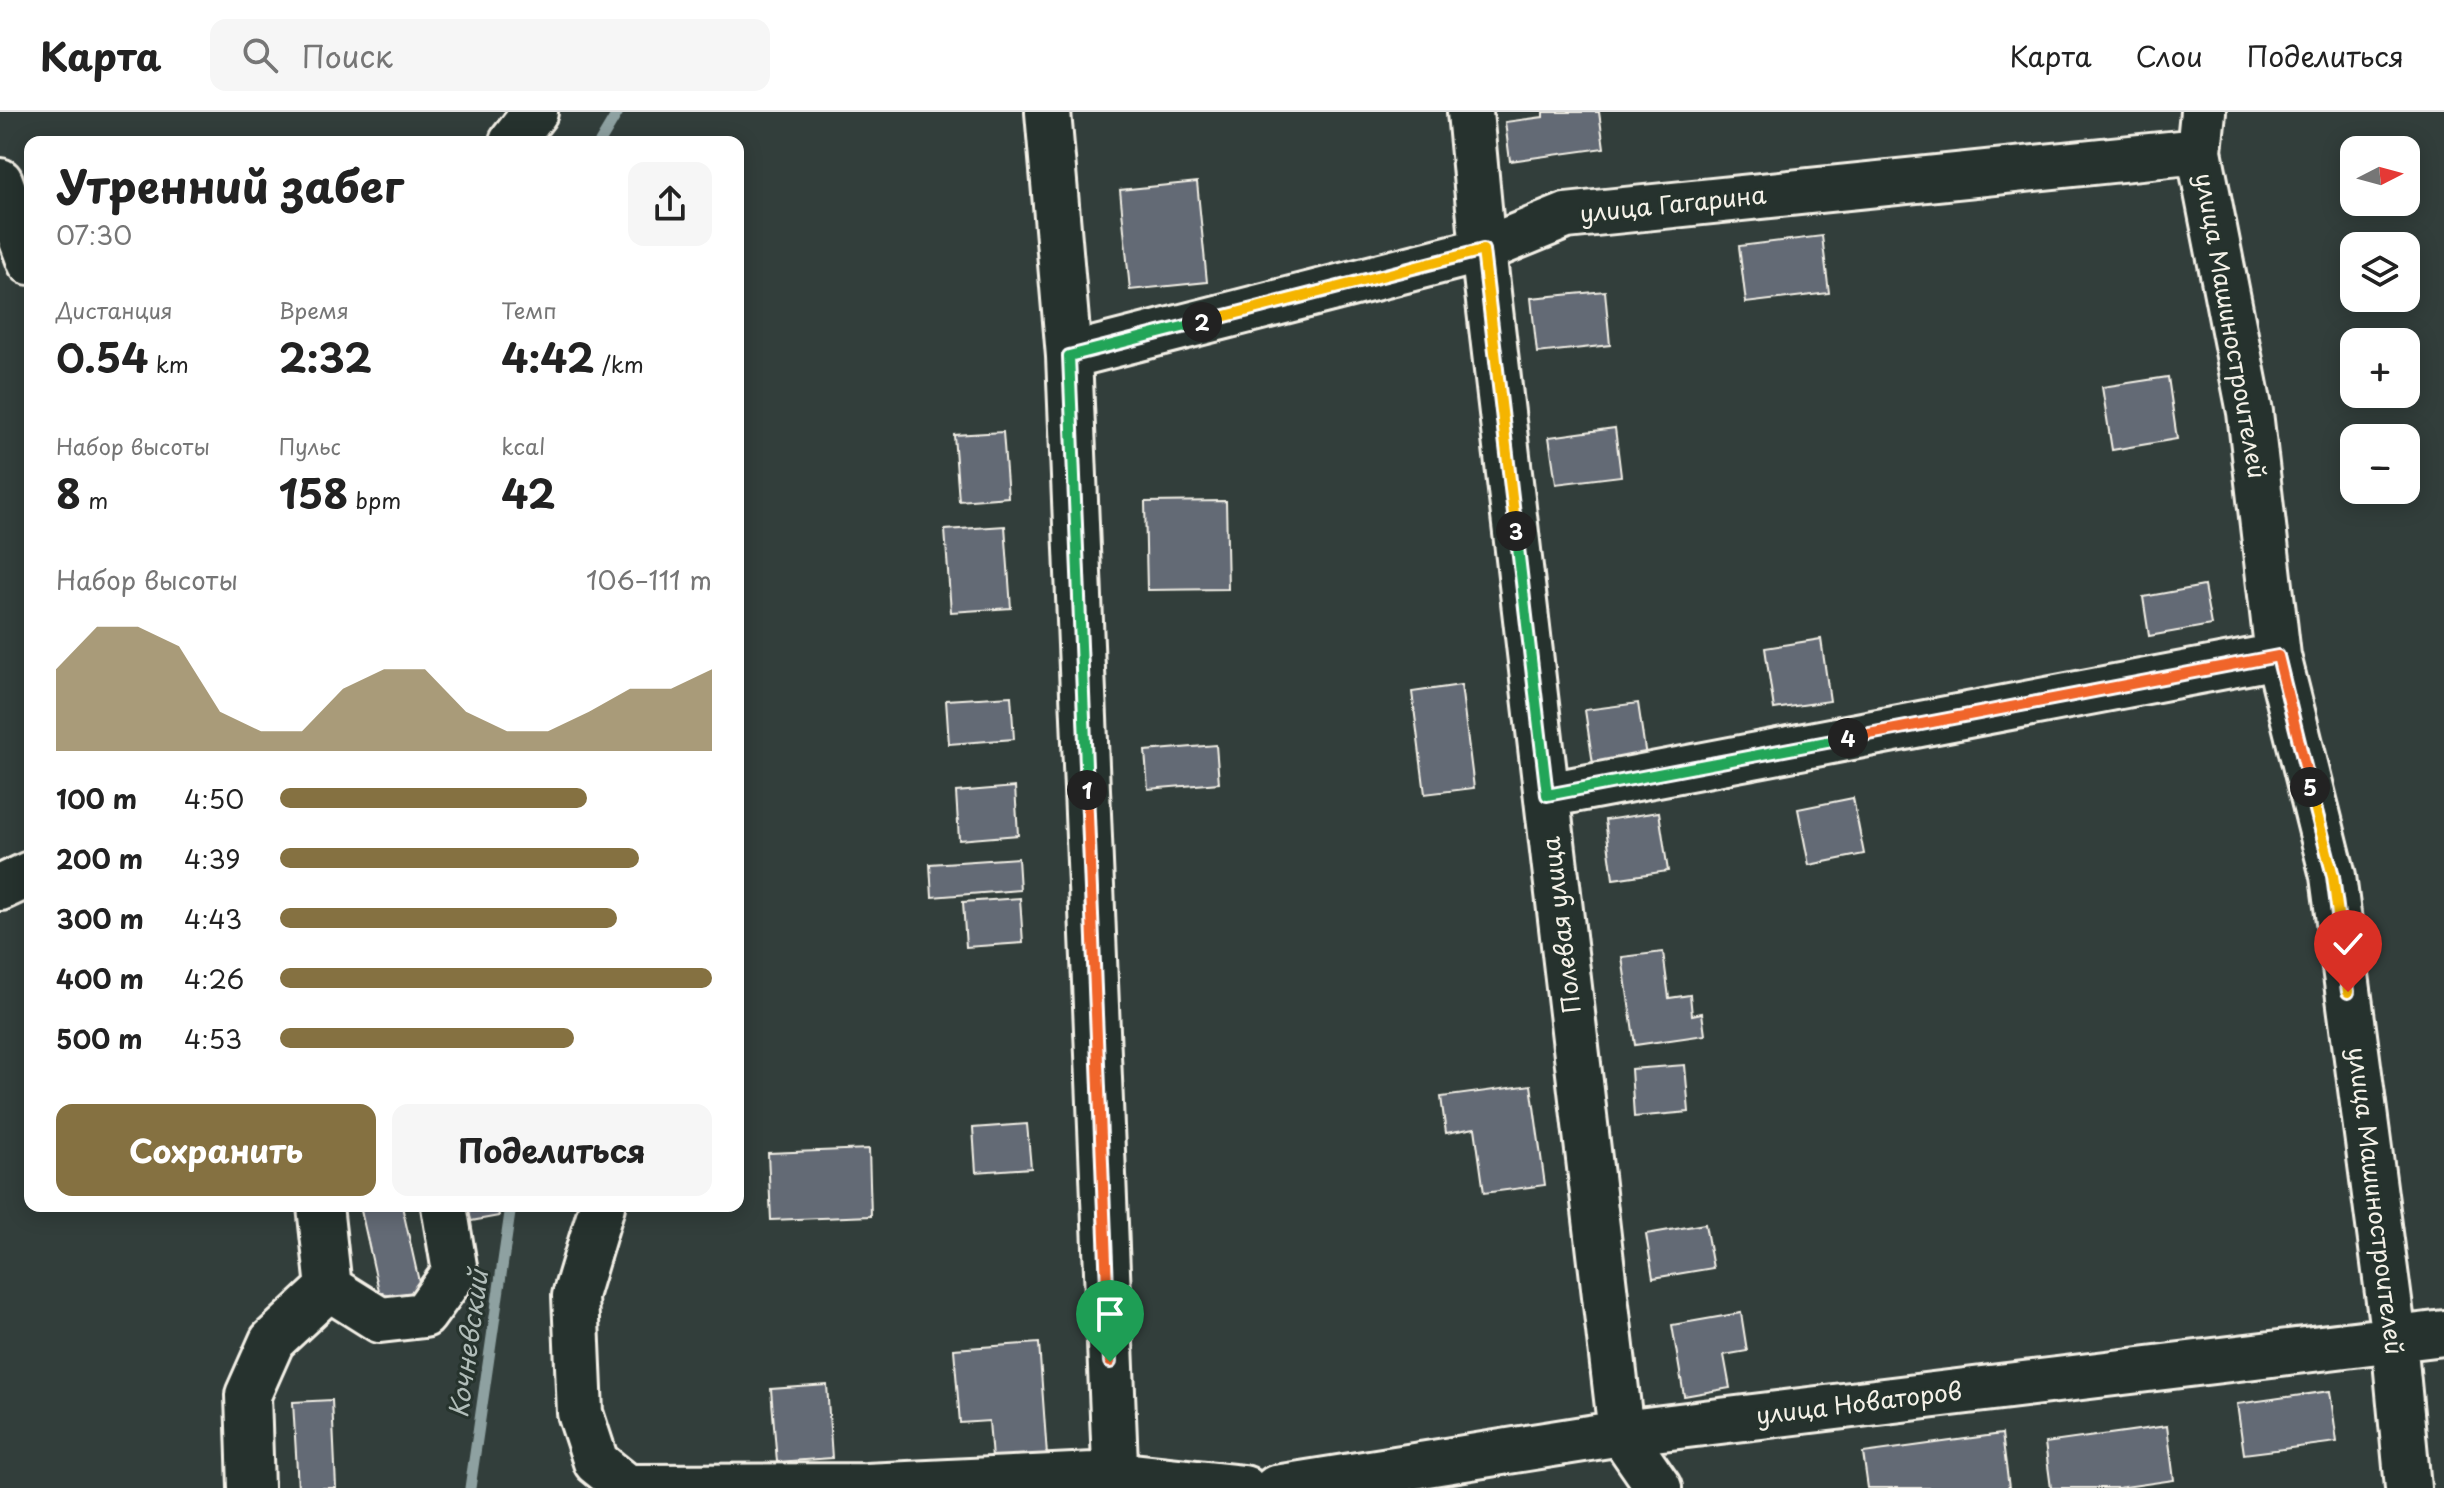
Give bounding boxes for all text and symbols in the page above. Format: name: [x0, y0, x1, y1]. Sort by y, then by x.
search box: [210, 19, 770, 91]
text: Карта: [40, 27, 162, 84]
icon: search: [238, 33, 282, 77]
text: Поиск: [302, 33, 393, 78]
text: Карта: [2009, 34, 2092, 77]
text: Слои: [2136, 34, 2203, 77]
text: Поделиться: [2247, 34, 2404, 77]
north arrow: [2340, 136, 2420, 216]
map controls: [2340, 136, 2420, 504]
text: Утренний забег: [56, 152, 404, 218]
button: share: [628, 162, 712, 246]
street label: улица Машиностроителей: [2187, 170, 2277, 481]
street label: улица Гагарина: [1578, 175, 1768, 231]
text: 07:30: [56, 215, 132, 254]
button: layers: [2340, 232, 2420, 312]
text: Дистанция: [56, 293, 173, 326]
text: Время: [279, 293, 349, 326]
text: Темп: [501, 293, 557, 326]
pin: 2: [1182, 302, 1222, 342]
text: 2: [1194, 305, 1210, 338]
text: 0.54: [56, 326, 149, 387]
text: 2:32: [279, 326, 372, 387]
text: 4:42: [501, 326, 595, 387]
button: +: [2340, 328, 2420, 408]
text: km: [149, 347, 189, 380]
text: /km: [595, 347, 644, 380]
button: −: [2340, 424, 2420, 504]
text: Набор высоты: [56, 429, 210, 462]
text: Пульс: [279, 429, 341, 462]
text: kcal: [501, 429, 545, 462]
text: 8: [56, 462, 81, 523]
text: 158: [279, 462, 348, 523]
text: 42: [501, 462, 556, 523]
text: m: [81, 483, 108, 516]
text: bpm: [348, 483, 401, 516]
pin: 3: [1496, 511, 1536, 551]
text: 3: [1509, 514, 1523, 547]
text: Набор высоты: [56, 560, 238, 599]
text: 106–111 m: [586, 560, 712, 599]
pin: 4: [1828, 718, 1868, 758]
text: 4: [1841, 721, 1855, 754]
pin: 5: [2290, 767, 2330, 807]
pin: 1: [1067, 770, 1107, 810]
text: 5: [2303, 770, 2317, 803]
text: 1: [1082, 773, 1092, 806]
text: 100 m: [56, 779, 137, 818]
text: 4:50: [184, 779, 244, 818]
street label: Полевая улица: [1531, 835, 1589, 1016]
text: 200 m: [56, 839, 143, 878]
text: 4:39: [184, 839, 240, 878]
text: 300 m: [56, 899, 144, 938]
text: 4:43: [184, 899, 242, 938]
pin: [2314, 910, 2382, 992]
icon: check: [2326, 922, 2370, 966]
text: 400 m: [56, 959, 144, 998]
text: 4:26: [184, 959, 244, 998]
text: 500 m: [56, 1019, 142, 1058]
text: 4:53: [184, 1019, 242, 1058]
street label: улица Машиностроителей: [2340, 1045, 2414, 1357]
button: Сохранить: [56, 1104, 376, 1196]
button: Поделиться: [392, 1104, 712, 1196]
water label: Кочневский: [438, 1264, 498, 1420]
pin: [1076, 1280, 1144, 1362]
icon: arrive: [1088, 1292, 1132, 1336]
street label: улица Новаторов: [1754, 1372, 1964, 1433]

